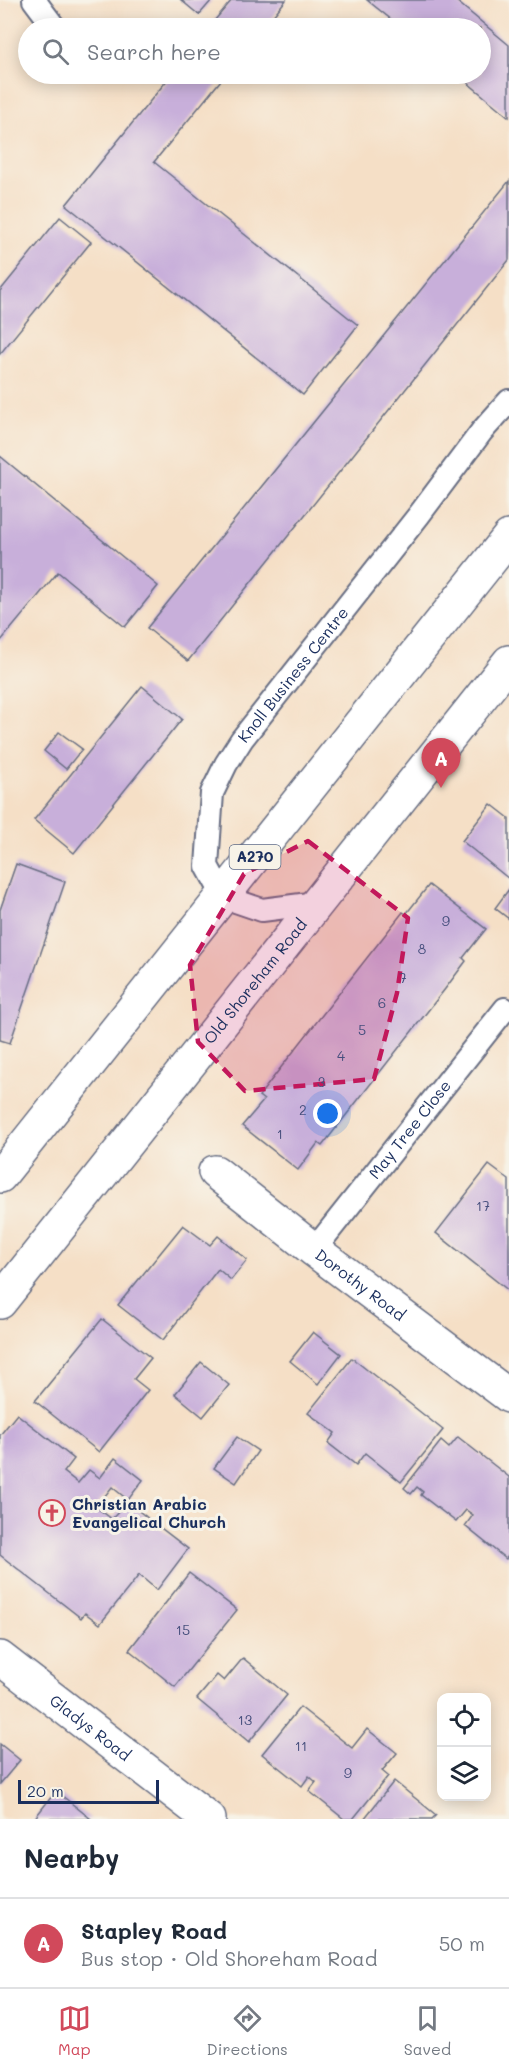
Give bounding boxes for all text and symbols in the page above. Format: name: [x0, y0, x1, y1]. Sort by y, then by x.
search box: [18, 18, 491, 84]
icon: search: [39, 35, 72, 68]
text: Search here: [87, 37, 221, 66]
street label: Knoll Business Centre: [232, 602, 353, 747]
pin: A: [422, 738, 460, 788]
road number: A270: [230, 845, 280, 869]
house number: 9: [442, 911, 450, 930]
street label: Old Shoreham Road: [199, 914, 311, 1048]
house number: 8: [418, 939, 426, 958]
house number: 7: [399, 968, 407, 987]
house number: 6: [378, 993, 386, 1012]
house number: 5: [358, 1020, 366, 1039]
house number: 4: [337, 1046, 346, 1065]
house number: 3: [317, 1072, 325, 1091]
street label: May Tree Close: [364, 1075, 455, 1183]
your location: [313, 1099, 342, 1128]
house number: 2: [299, 1100, 307, 1119]
house number: 1: [277, 1124, 283, 1143]
house number: 17: [476, 1196, 490, 1215]
street label: Dorothy Road: [311, 1244, 410, 1325]
place label: Christian Arabic Evangelical Church: [72, 1493, 226, 1532]
church icon: Christian Arabic Evangelical Church: [37, 1498, 67, 1528]
house number: 15: [176, 1620, 190, 1639]
street label: Gladys Road: [46, 1689, 136, 1765]
map controls: [437, 1693, 491, 1801]
button: locate: [437, 1693, 491, 1747]
house number: 13: [238, 1710, 252, 1729]
house number: 11: [295, 1736, 307, 1755]
button: layers: [437, 1747, 491, 1801]
house number: 9: [344, 1763, 352, 1782]
scale bar: [18, 1777, 159, 1804]
text: 20 m: [27, 1780, 64, 1801]
text: Nearby: [24, 1841, 119, 1875]
text: Stapley Road: [81, 1916, 227, 1945]
text: A: [37, 1930, 50, 1956]
text: 50 m: [439, 1930, 485, 1956]
text: Bus stop · Old Shoreham Road: [81, 1945, 377, 1971]
tab: Map: [58, 2002, 91, 2059]
tab: Directions: [207, 2002, 288, 2059]
tab: Saved: [404, 2002, 451, 2059]

